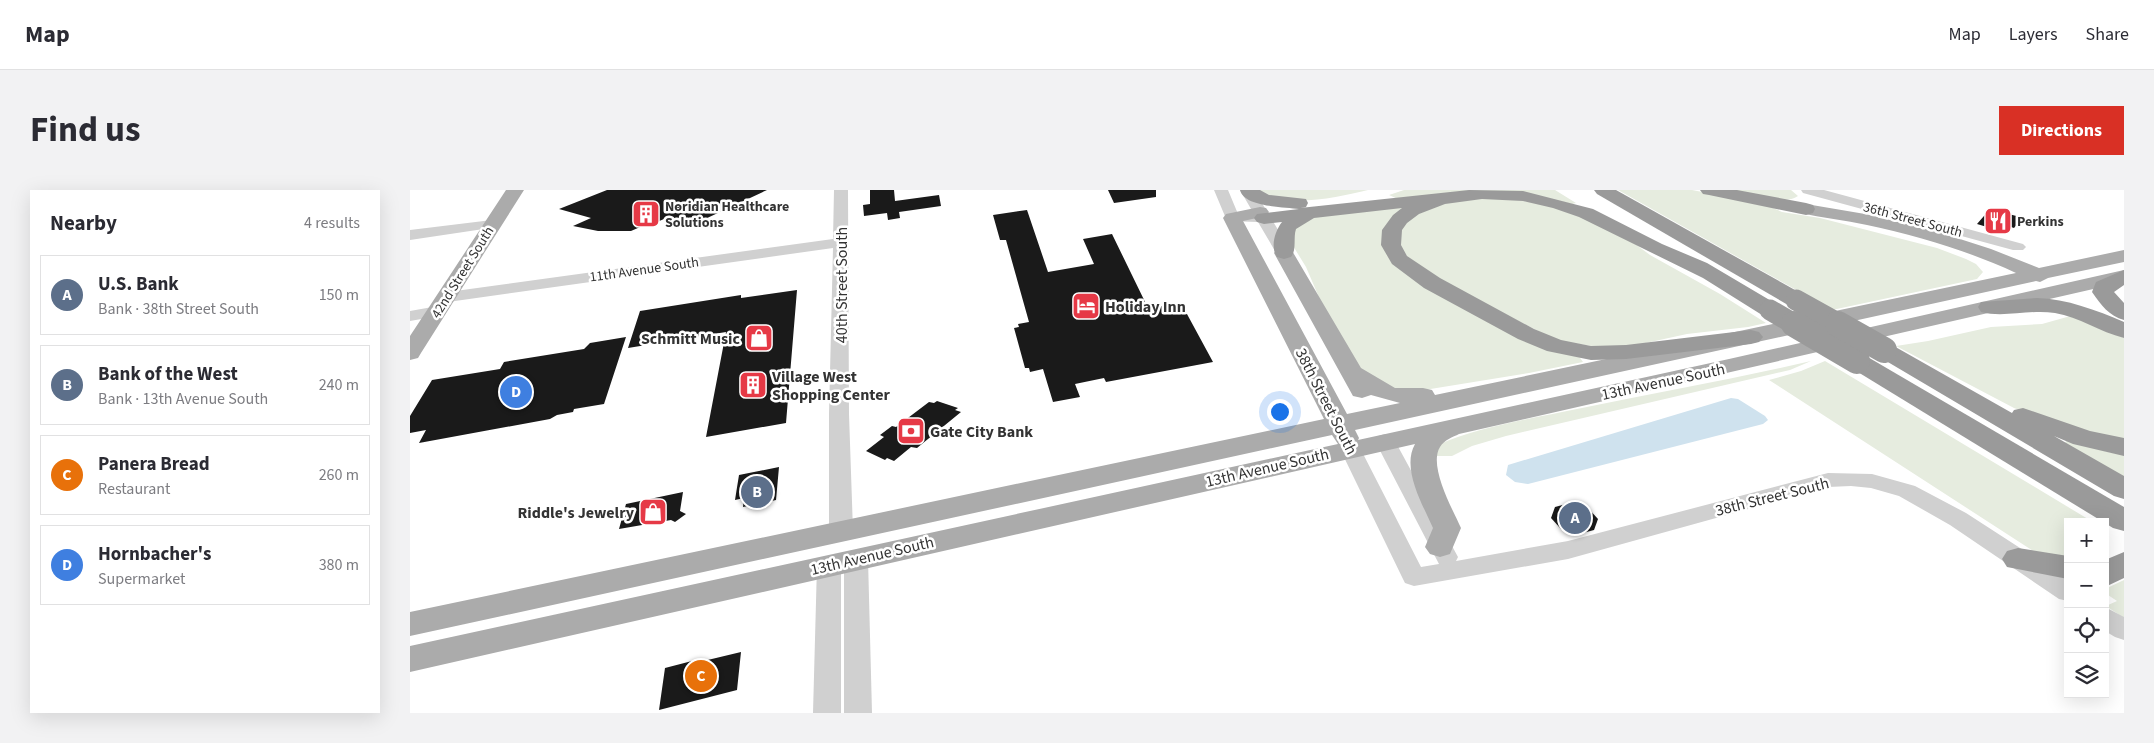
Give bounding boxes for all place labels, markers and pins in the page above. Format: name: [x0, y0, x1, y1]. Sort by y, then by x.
place label: Noridian Healthcare Solutions: [665, 197, 789, 233]
building icon: Noridian Healthcare Solutions: [631, 199, 661, 229]
restaurant icon: Perkins: [1983, 206, 2013, 236]
place label: Perkins: [2017, 212, 2064, 232]
hotel icon: Holiday Inn: [1071, 291, 1101, 321]
place label: Holiday Inn: [1105, 296, 1186, 318]
shop icon: Schmitt Music: [744, 323, 774, 353]
place label: Schmitt Music: [641, 328, 741, 350]
place label: Village West Shopping Center: [771, 366, 890, 406]
building icon: Village West Shopping Center: [738, 370, 768, 400]
pin: D: [500, 373, 532, 411]
bank icon: Gate City Bank: [896, 416, 926, 446]
place label: Gate City Bank: [930, 421, 1033, 443]
pin: B: [741, 473, 773, 511]
shop icon: Riddle's Jewelry: [638, 497, 668, 527]
pin: A: [1559, 499, 1591, 537]
place label: Riddle's Jewelry: [518, 502, 635, 524]
pin: C: [685, 657, 717, 695]

